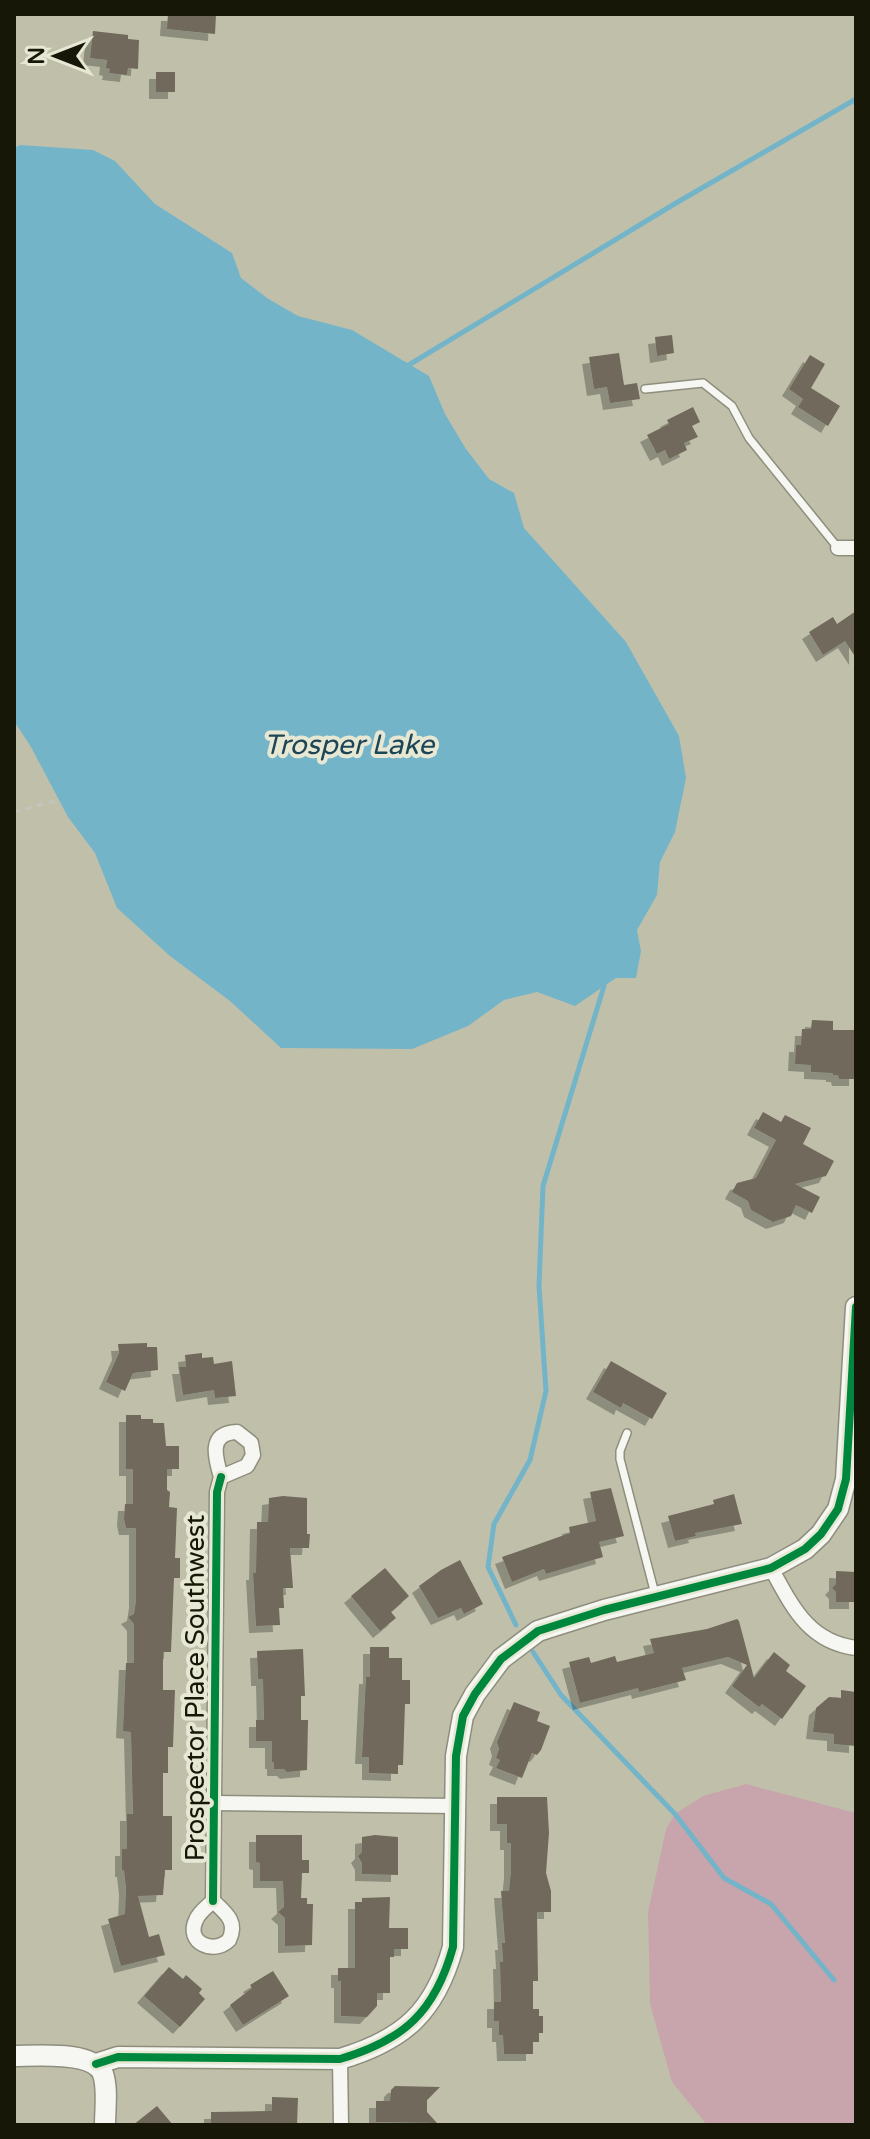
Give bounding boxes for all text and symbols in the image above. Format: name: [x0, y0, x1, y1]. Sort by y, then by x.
north arrow: [16, 16, 96, 96]
text: N: [24, 47, 50, 65]
water label: Trosper Lake: [264, 728, 436, 762]
street label: Prospector Place Southwest: [180, 1515, 211, 1861]

